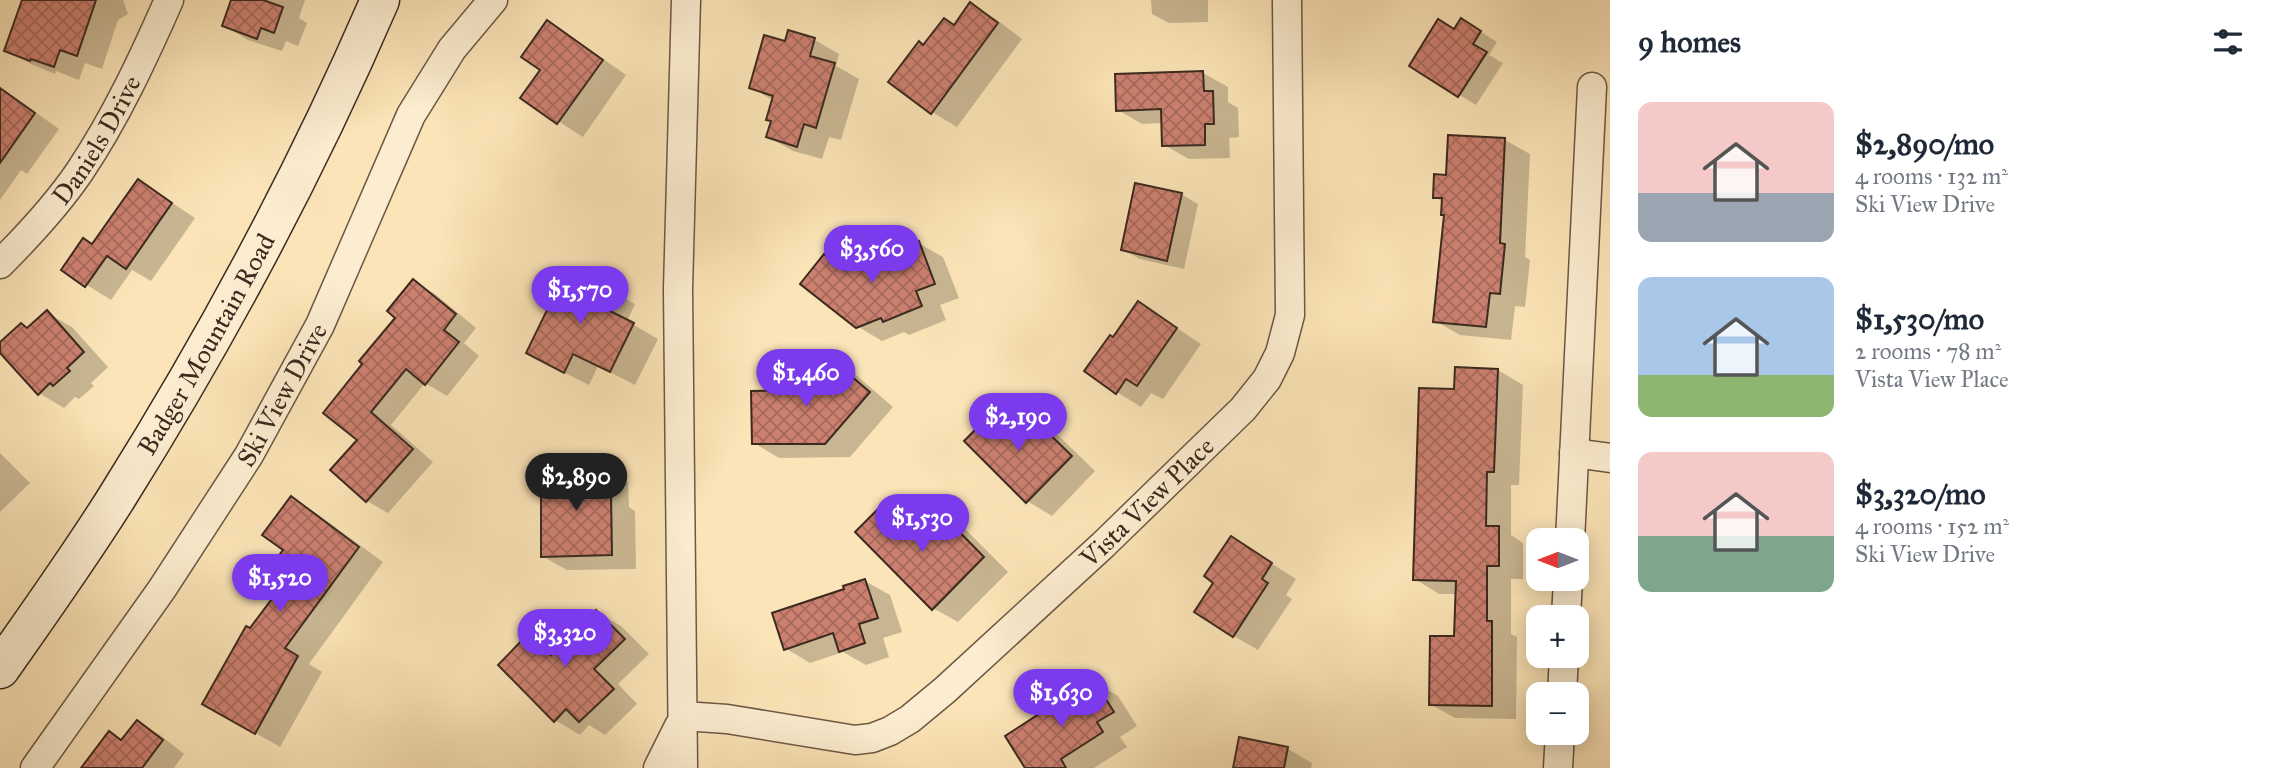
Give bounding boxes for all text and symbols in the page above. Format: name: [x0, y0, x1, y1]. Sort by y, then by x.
icon: filters: [2209, 23, 2247, 61]
text: 9 homes: [1638, 24, 1741, 60]
street label: Daniels Drive: [45, 70, 148, 211]
text: $2,890/mo: [1855, 126, 1994, 162]
icon: home: [1694, 130, 1778, 214]
text: 4 rooms · 132 m²: [1855, 162, 2008, 190]
text: Ski View Drive: [1855, 190, 1995, 218]
pin: $3,560: [815, 226, 929, 285]
street label: Badger Mountain Road: [131, 228, 282, 461]
text: $3,560: [840, 234, 904, 262]
pin: $1,570: [523, 266, 637, 326]
text: $1,570: [548, 275, 612, 303]
text: $1,530/mo: [1855, 301, 1984, 337]
icon: home: [1694, 305, 1778, 389]
street label: Ski View Drive: [230, 317, 334, 473]
text: 2 rooms · 78 m²: [1855, 337, 2001, 365]
pin: $1,460: [749, 350, 863, 409]
text: $1,460: [772, 358, 840, 386]
text: Vista View Place: [1855, 365, 2009, 393]
pin: $2,190: [961, 393, 1075, 453]
text: $2,190: [985, 402, 1051, 430]
street label: Vista View Place: [1073, 430, 1221, 575]
pin: $2,890: [519, 454, 633, 513]
text: $2,890: [541, 462, 611, 490]
text: $3,320/mo: [1855, 476, 1986, 512]
icon: home: [1694, 480, 1778, 564]
pin: $1,530: [865, 494, 979, 554]
text: $1,530: [891, 503, 953, 531]
text: 4 rooms · 152 m²: [1855, 512, 2009, 540]
north arrow: [1526, 528, 1589, 592]
map controls: [1526, 528, 1589, 745]
text: Ski View Drive: [1855, 540, 1995, 568]
pin: $1,520: [223, 554, 337, 614]
text: $1,520: [248, 563, 312, 591]
button: +: [1526, 605, 1589, 668]
pin: $3,320: [508, 610, 622, 669]
text: $3,320: [534, 618, 596, 646]
pin: $1,630: [1004, 670, 1118, 729]
text: $1,630: [1029, 678, 1093, 706]
button: −: [1526, 682, 1589, 745]

